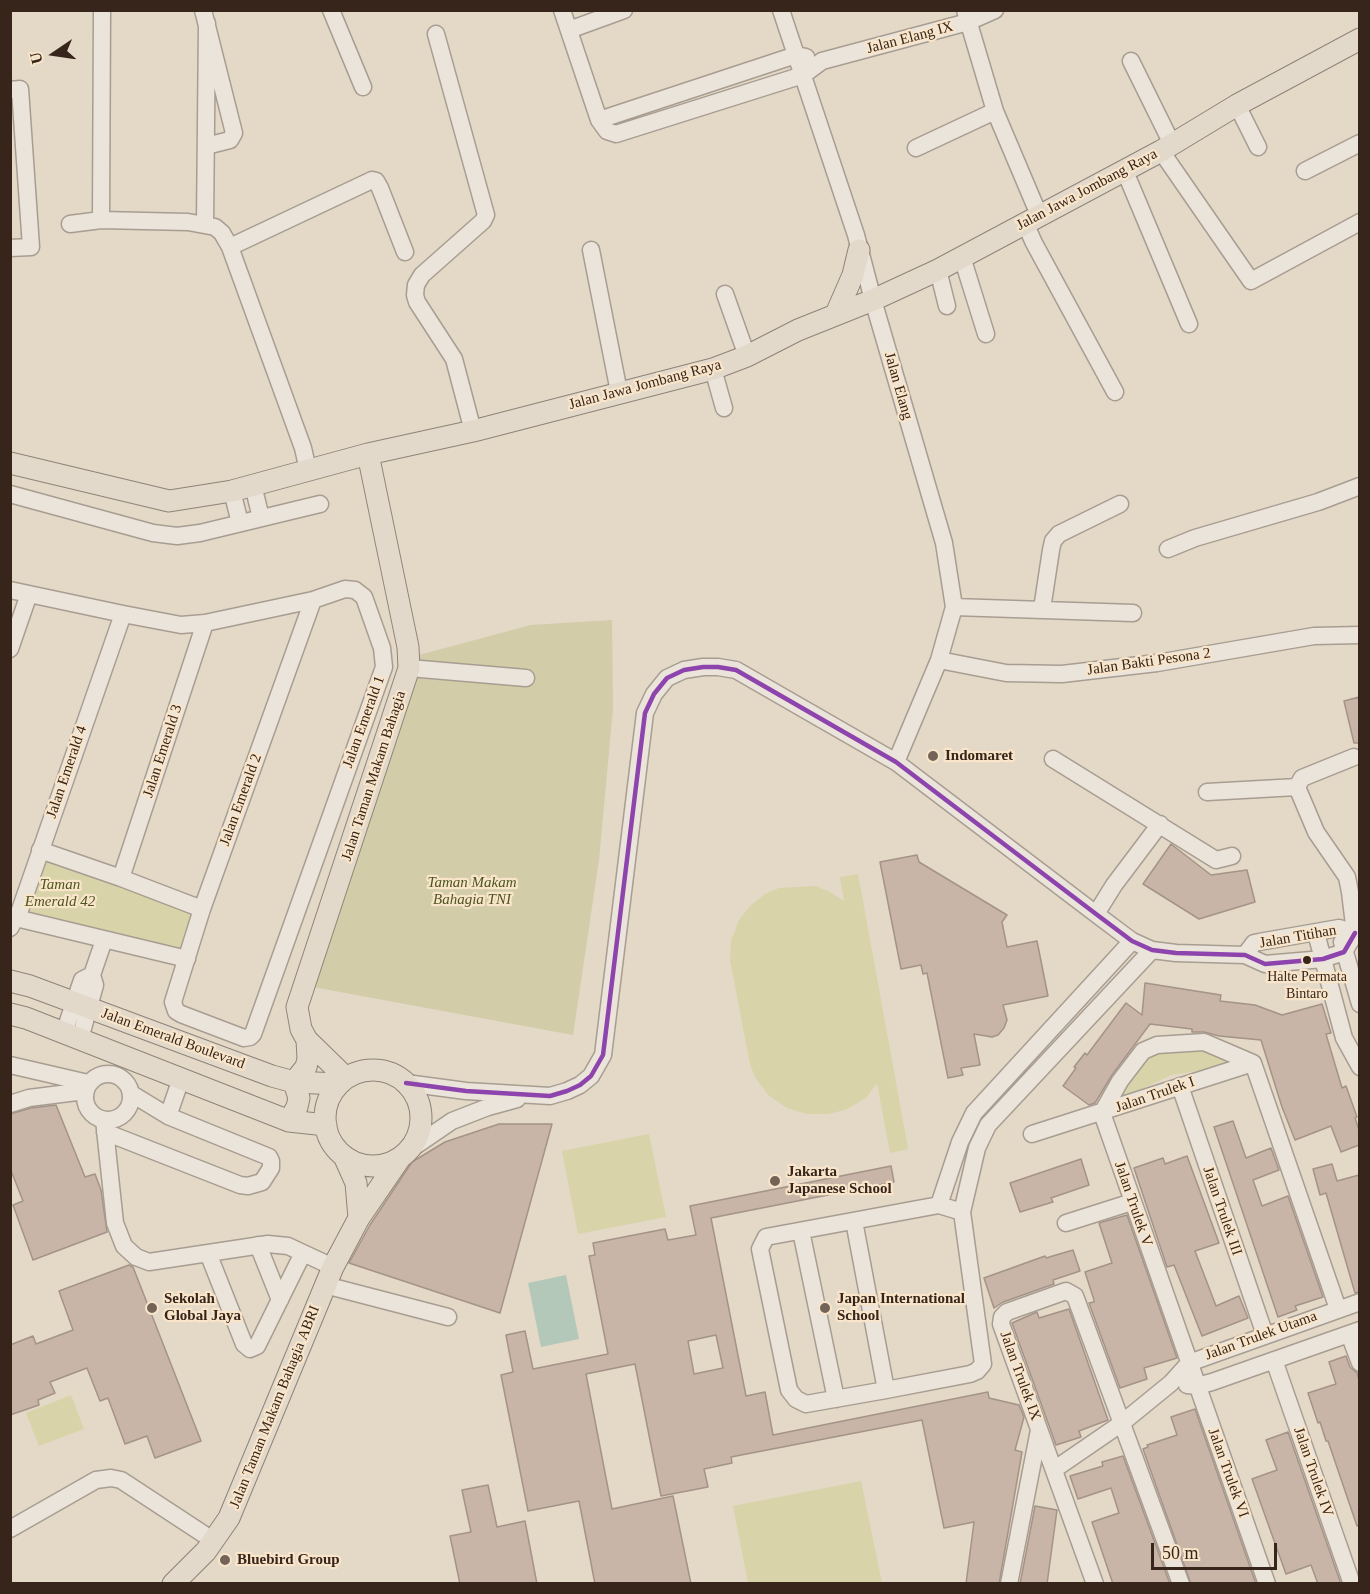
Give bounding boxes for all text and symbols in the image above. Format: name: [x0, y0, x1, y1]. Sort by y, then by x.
street label: Jalan Elang IX: [865, 18, 955, 58]
north arrow: [24, 24, 84, 84]
text: U: [26, 51, 46, 66]
street label: Jalan Jawa Jombang Raya: [1013, 145, 1161, 235]
street label: Jalan Elang: [880, 350, 916, 422]
street label: Jalan Jawa Jombang Raya: [567, 356, 723, 414]
street label: Jalan Bakti Pesona 2: [1086, 644, 1212, 680]
street label: Jalan Emerald 1: [339, 674, 389, 770]
street label: Jalan Taman Makam Bahagia: [338, 689, 410, 863]
street label: Jalan Emerald 3: [140, 702, 186, 800]
street label: Jalan Emerald 4: [43, 723, 91, 821]
place label: Indomaret: [945, 747, 1013, 765]
marker: Indomaret: [926, 749, 940, 763]
street label: Jalan Emerald 2: [216, 752, 266, 848]
park label: Taman Makam Bahagia TNI: [427, 874, 517, 909]
park label: Taman Emerald 42: [25, 876, 95, 911]
street label: Jalan Titihan: [1258, 921, 1338, 953]
marker: Halte Permata Bintaro: [1301, 954, 1313, 966]
place label: Halte Permata Bintaro: [1267, 969, 1347, 1002]
street label: Jalan Emerald Boulevard: [99, 1005, 247, 1073]
street label: Jalan Trulek I: [1113, 1073, 1197, 1117]
street label: Jalan Trulek V: [1110, 1159, 1156, 1249]
place label: Jakarta Japanese School: [787, 1163, 892, 1198]
street label: Jalan Trulek III: [1198, 1164, 1246, 1258]
marker: Jakarta Japanese School: [768, 1174, 782, 1188]
place label: Sekolah Global Jaya: [164, 1290, 241, 1325]
place label: Japan International School: [837, 1290, 965, 1325]
marker: Sekolah Global Jaya: [145, 1301, 159, 1315]
marker: Japan International School: [818, 1301, 832, 1315]
street label: Jalan Taman Makam Bahagia ABRI: [226, 1303, 324, 1511]
street label: Jalan Trulek Utama: [1203, 1307, 1319, 1365]
street label: Jalan Trulek IX: [996, 1329, 1044, 1423]
street label: Jalan Trulek IV: [1289, 1425, 1337, 1519]
street label: Jalan Trulek VI: [1204, 1426, 1252, 1520]
scale bar: [1154, 1531, 1280, 1569]
text: 50 m: [1162, 1543, 1199, 1563]
place label: Bluebird Group: [237, 1551, 340, 1569]
marker: Bluebird Group: [218, 1553, 232, 1567]

